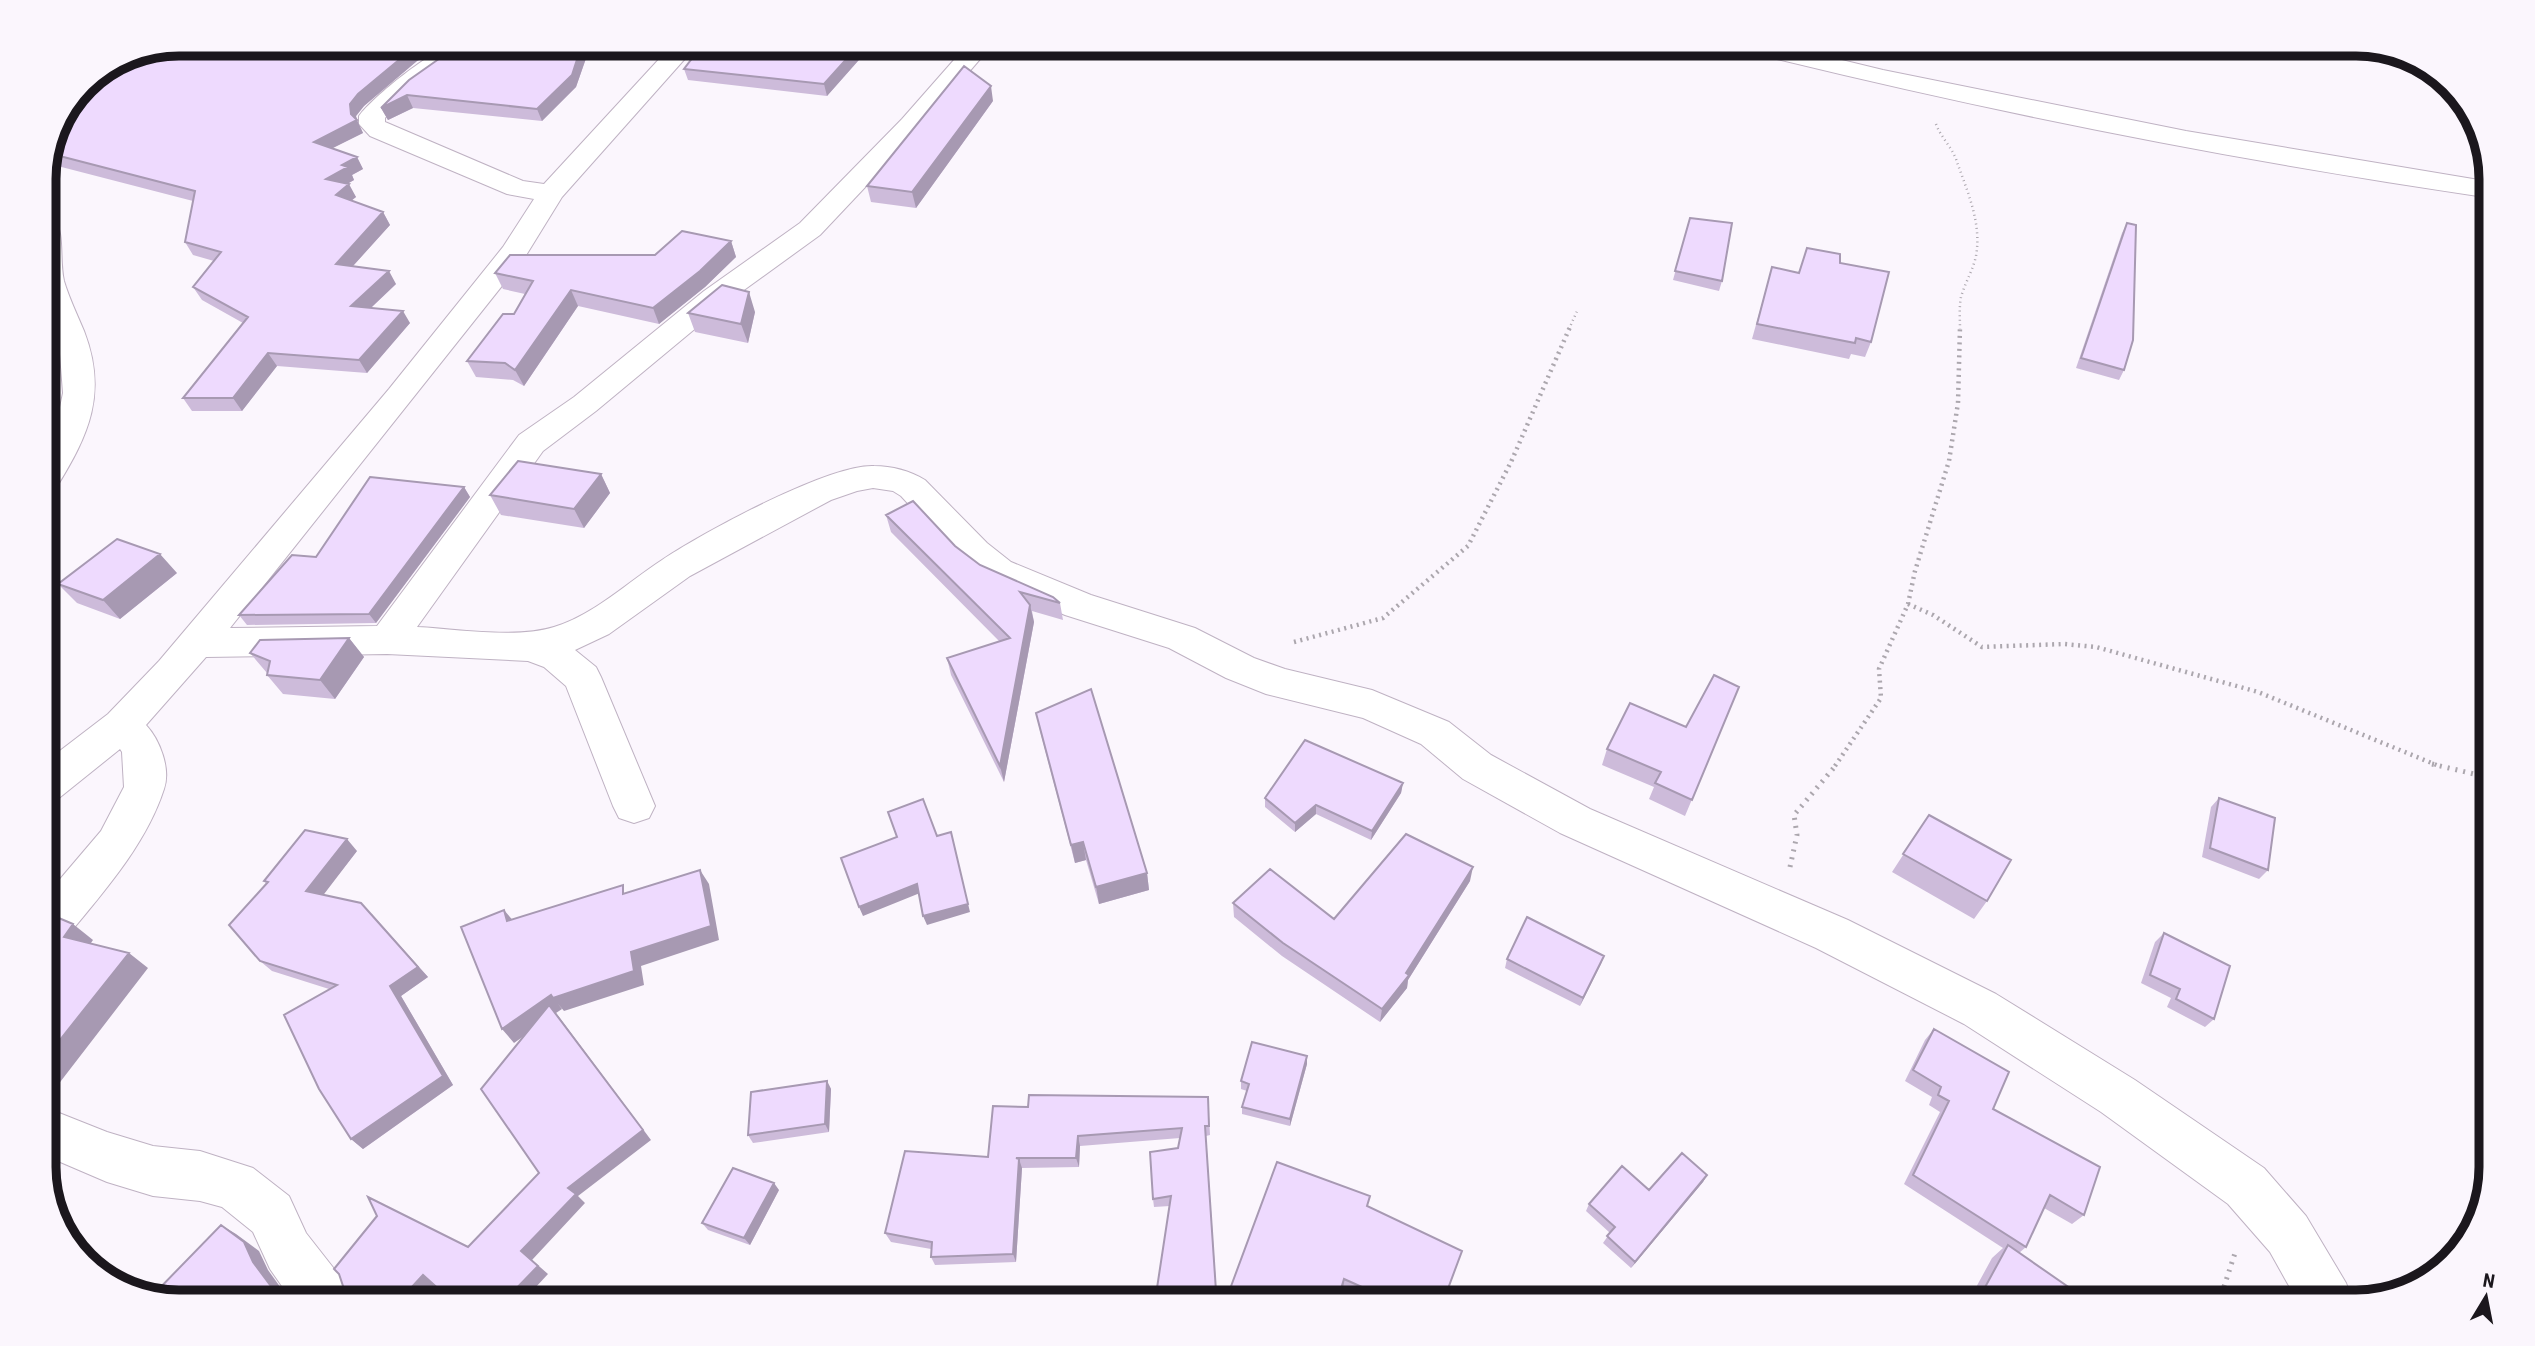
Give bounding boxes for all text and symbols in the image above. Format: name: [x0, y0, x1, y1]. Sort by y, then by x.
north arrow: [2451, 1262, 2521, 1332]
text: N: [2481, 1268, 2497, 1293]

